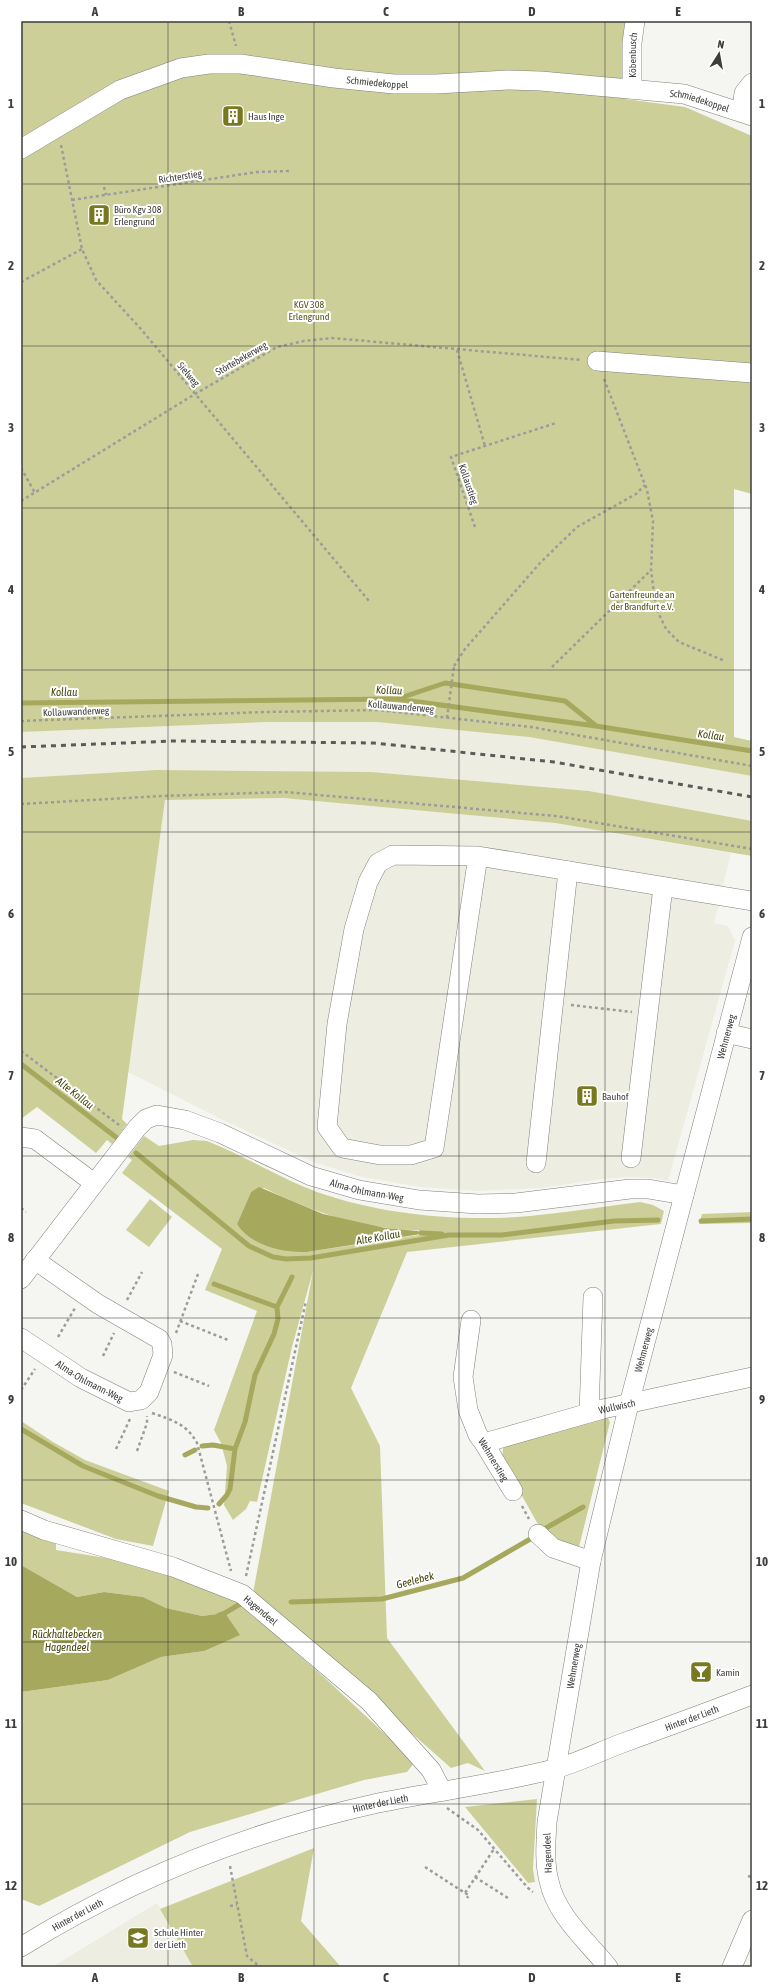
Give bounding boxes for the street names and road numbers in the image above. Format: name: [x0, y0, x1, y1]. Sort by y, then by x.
street label: Köbenbusch: [627, 32, 639, 78]
street label: Schmiedekoppel: [346, 74, 408, 90]
street label: Schmiedekoppel: [669, 88, 731, 114]
street label: Richterstieg: [158, 168, 203, 185]
street label: Störtebekerweg: [214, 339, 270, 378]
street label: Sielweg: [175, 360, 202, 389]
street label: Kollaustieg: [457, 463, 481, 506]
street label: Kollauwanderweg: [367, 698, 435, 715]
street label: Kollauwanderweg: [43, 705, 110, 718]
street label: Wehmerweg: [715, 1012, 738, 1060]
street label: Alma-Ohlmann-Weg: [329, 1177, 405, 1203]
street label: Wehmerweg: [633, 1326, 655, 1373]
street label: Alma-Ohlmann-Weg: [54, 1358, 125, 1404]
street label: Wullwisch: [597, 1397, 637, 1416]
street label: Wehmerstieg: [476, 1436, 511, 1484]
street label: Hagendeel: [242, 1593, 280, 1628]
street label: Wehmerweg: [565, 1642, 583, 1690]
street label: Hinter der Lieth: [663, 1703, 720, 1733]
street label: Hinter der Lieth: [351, 1792, 409, 1815]
street label: Hagendeel: [541, 1832, 554, 1873]
street label: Hinter der Lieth: [50, 1897, 105, 1933]

